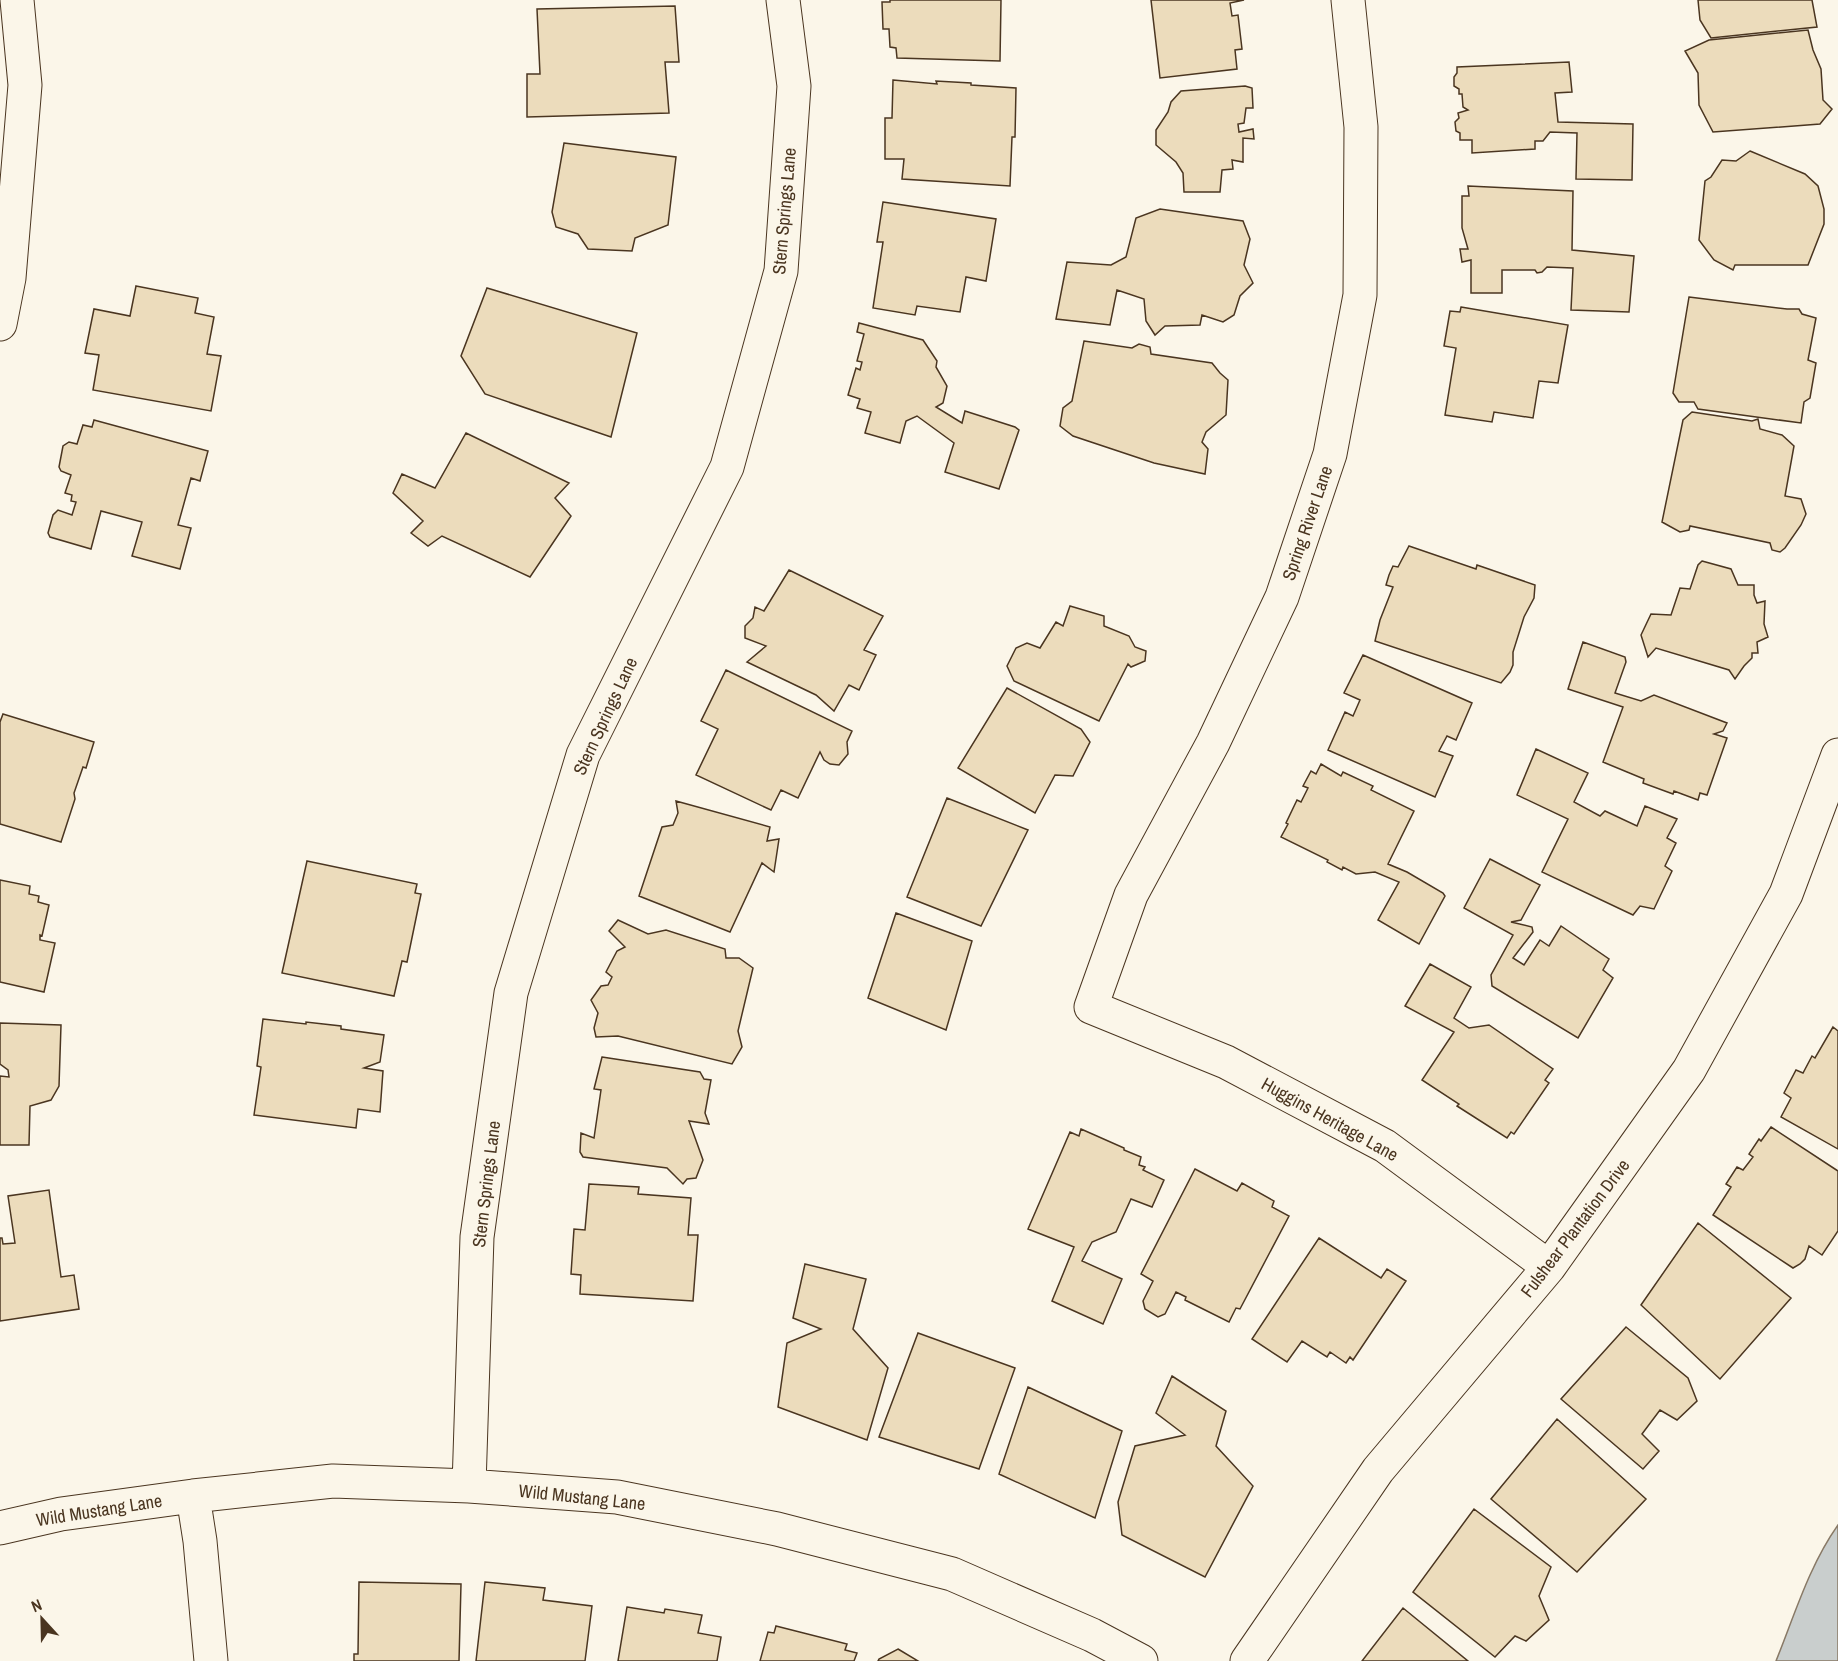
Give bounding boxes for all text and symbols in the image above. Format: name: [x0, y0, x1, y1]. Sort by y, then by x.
street label: Stern Springs Lane: [766, 147, 802, 275]
street label: Spring River Lane: [1276, 462, 1338, 584]
street label: Stern Springs Lane: [567, 653, 643, 779]
street label: Huggins Heritage Lane: [1257, 1071, 1403, 1167]
street label: Stern Springs Lane: [466, 1119, 506, 1249]
street label: Fulshear Plantation Drive: [1515, 1154, 1635, 1302]
street label: Wild Mustang Lane: [517, 1478, 647, 1516]
street label: Wild Mustang Lane: [34, 1488, 164, 1532]
north arrow: [12, 1589, 72, 1649]
text: N: [28, 1593, 45, 1617]

